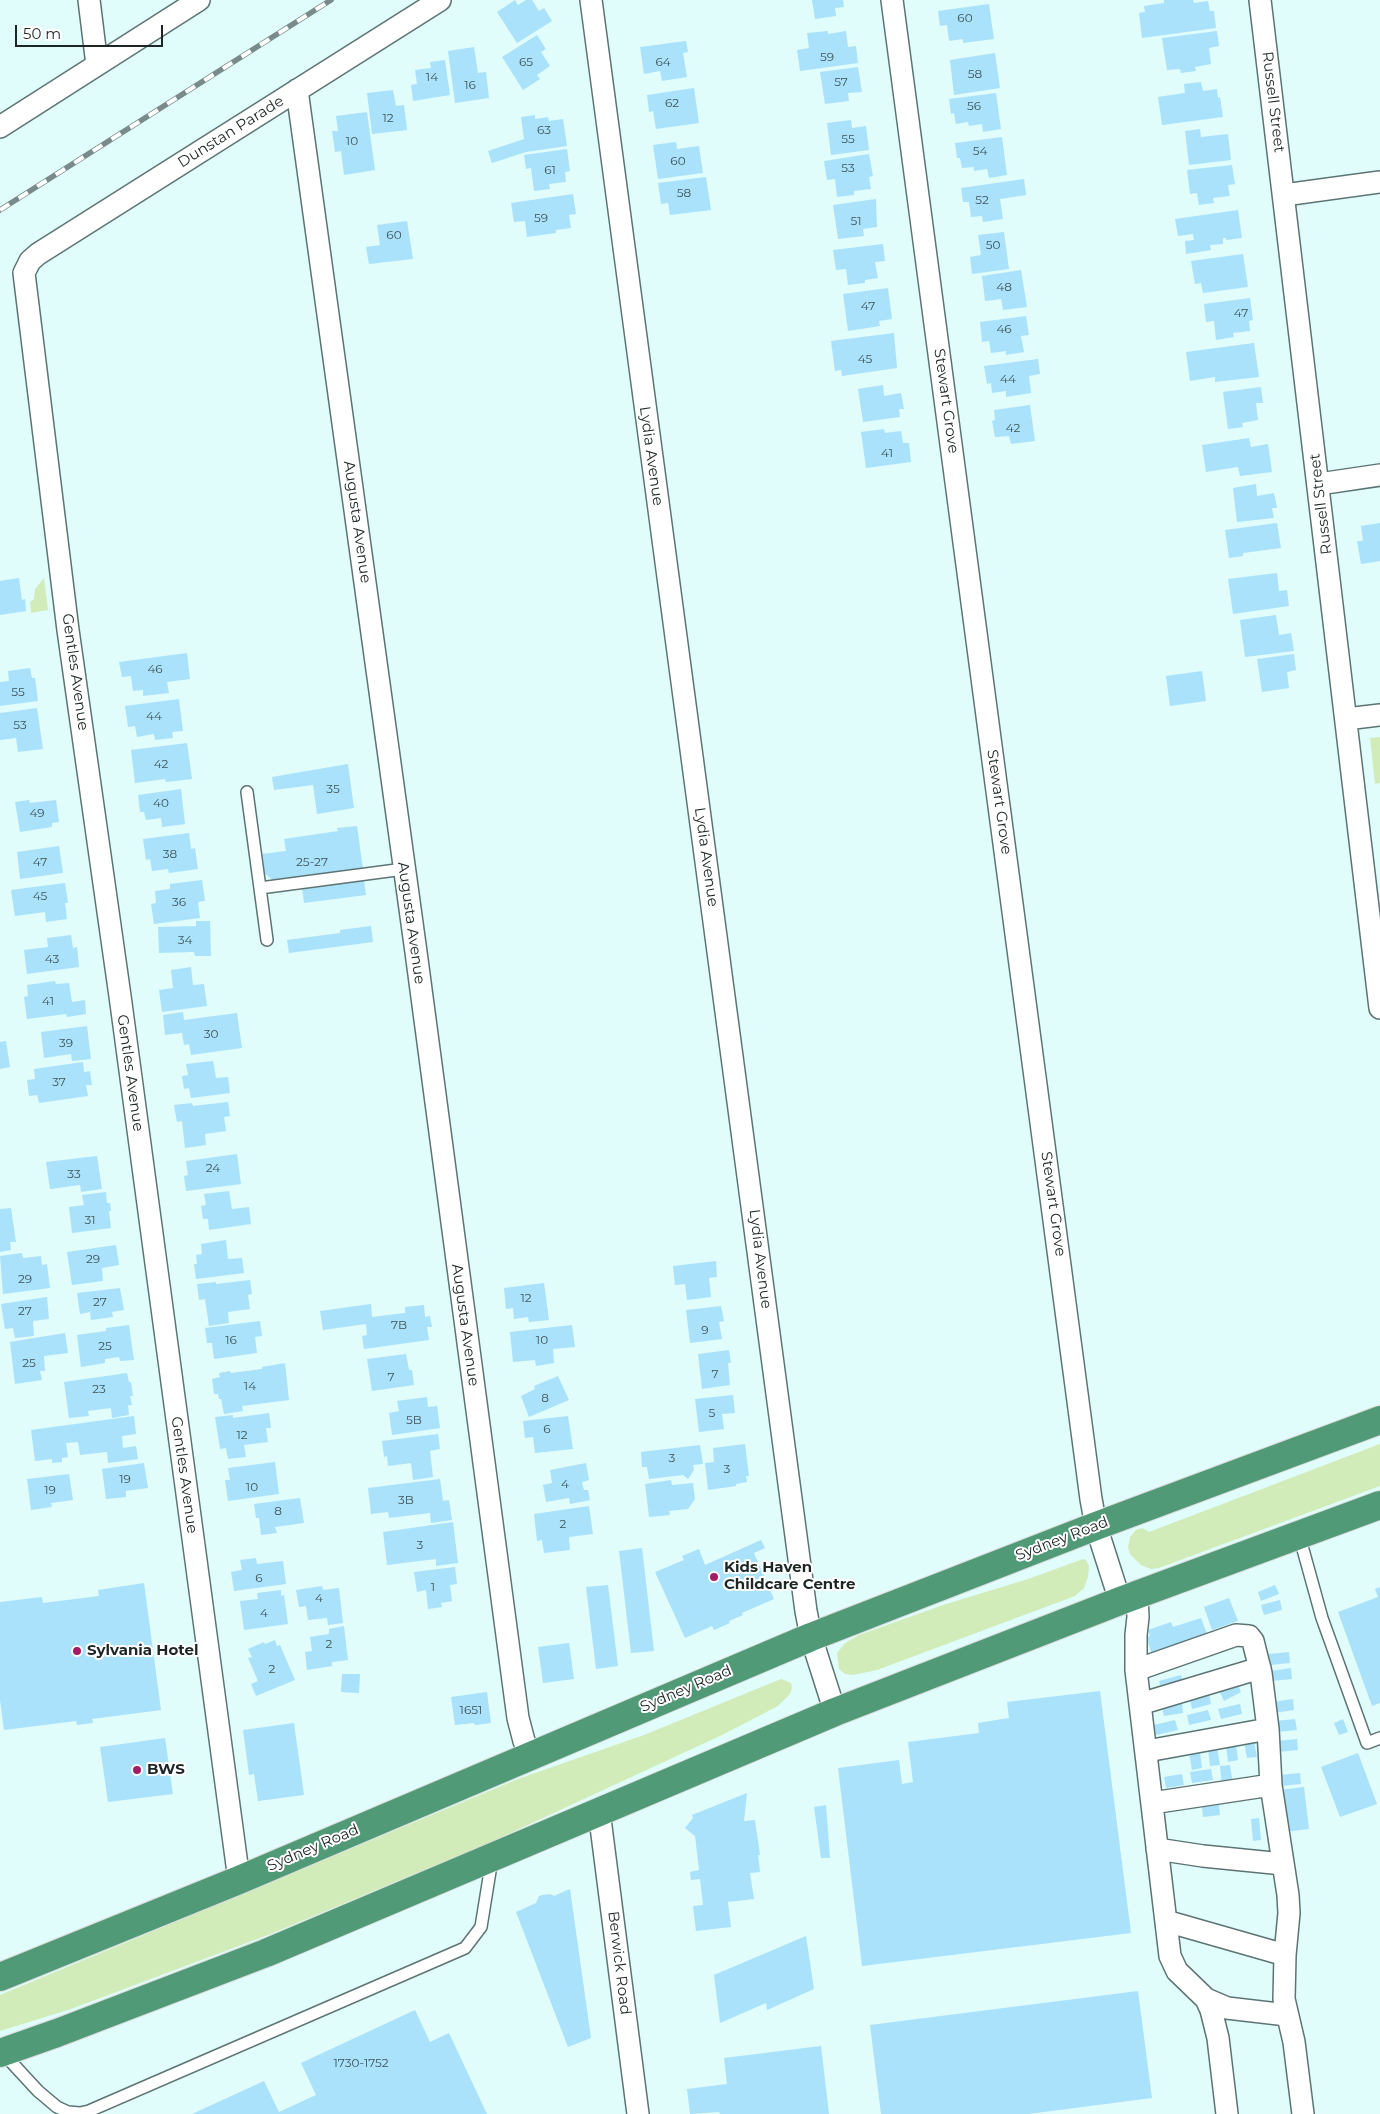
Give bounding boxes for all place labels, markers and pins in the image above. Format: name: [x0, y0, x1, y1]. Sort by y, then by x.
place label: Kids Haven Childcare Centre: [724, 1559, 856, 1594]
marker: Kids Haven Childcare Centre: [708, 1571, 720, 1583]
place label: Sylvania Hotel: [87, 1642, 199, 1660]
marker: Sylvania Hotel: [71, 1645, 83, 1657]
place label: BWS: [147, 1761, 185, 1779]
marker: BWS: [131, 1764, 143, 1776]

